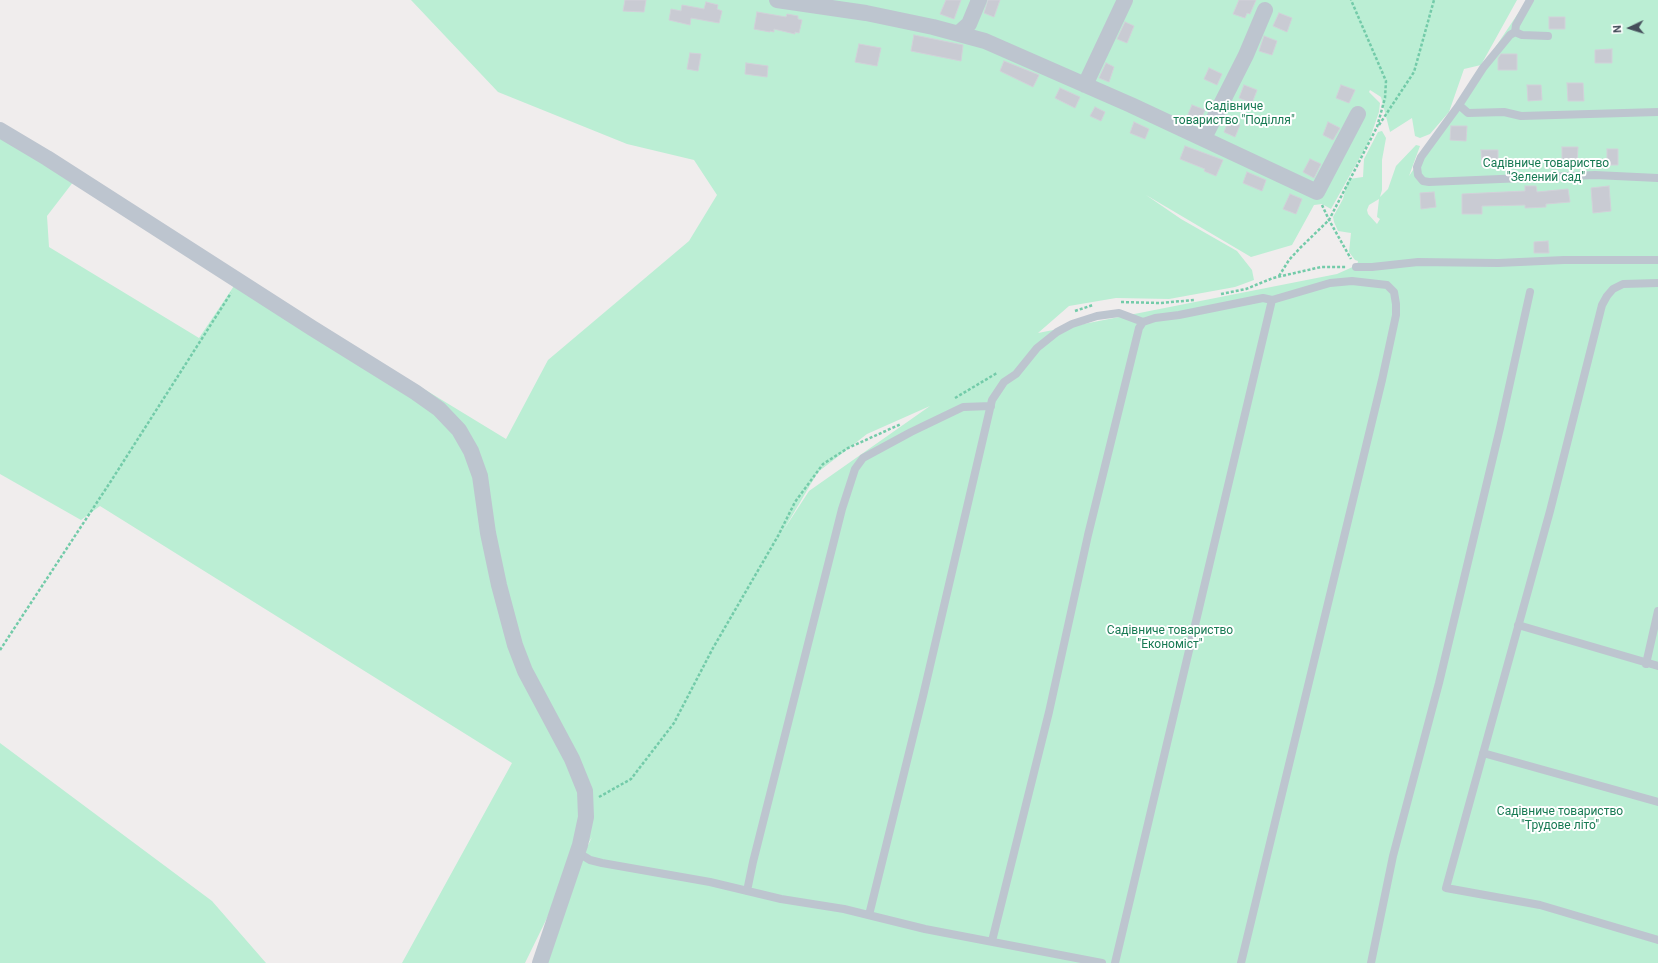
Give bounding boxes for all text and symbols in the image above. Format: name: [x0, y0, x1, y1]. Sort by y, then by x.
north arrow: [1610, 8, 1650, 48]
text: N: [1611, 25, 1624, 33]
park label: Садівниче товариство "Поділля": [1173, 100, 1295, 128]
park label: Садівниче товариство "Зелений сад": [1483, 157, 1609, 185]
park label: Садівниче товариство "Економіст": [1107, 624, 1233, 652]
park label: Садівниче товариство "Трудове літо": [1497, 805, 1623, 833]

